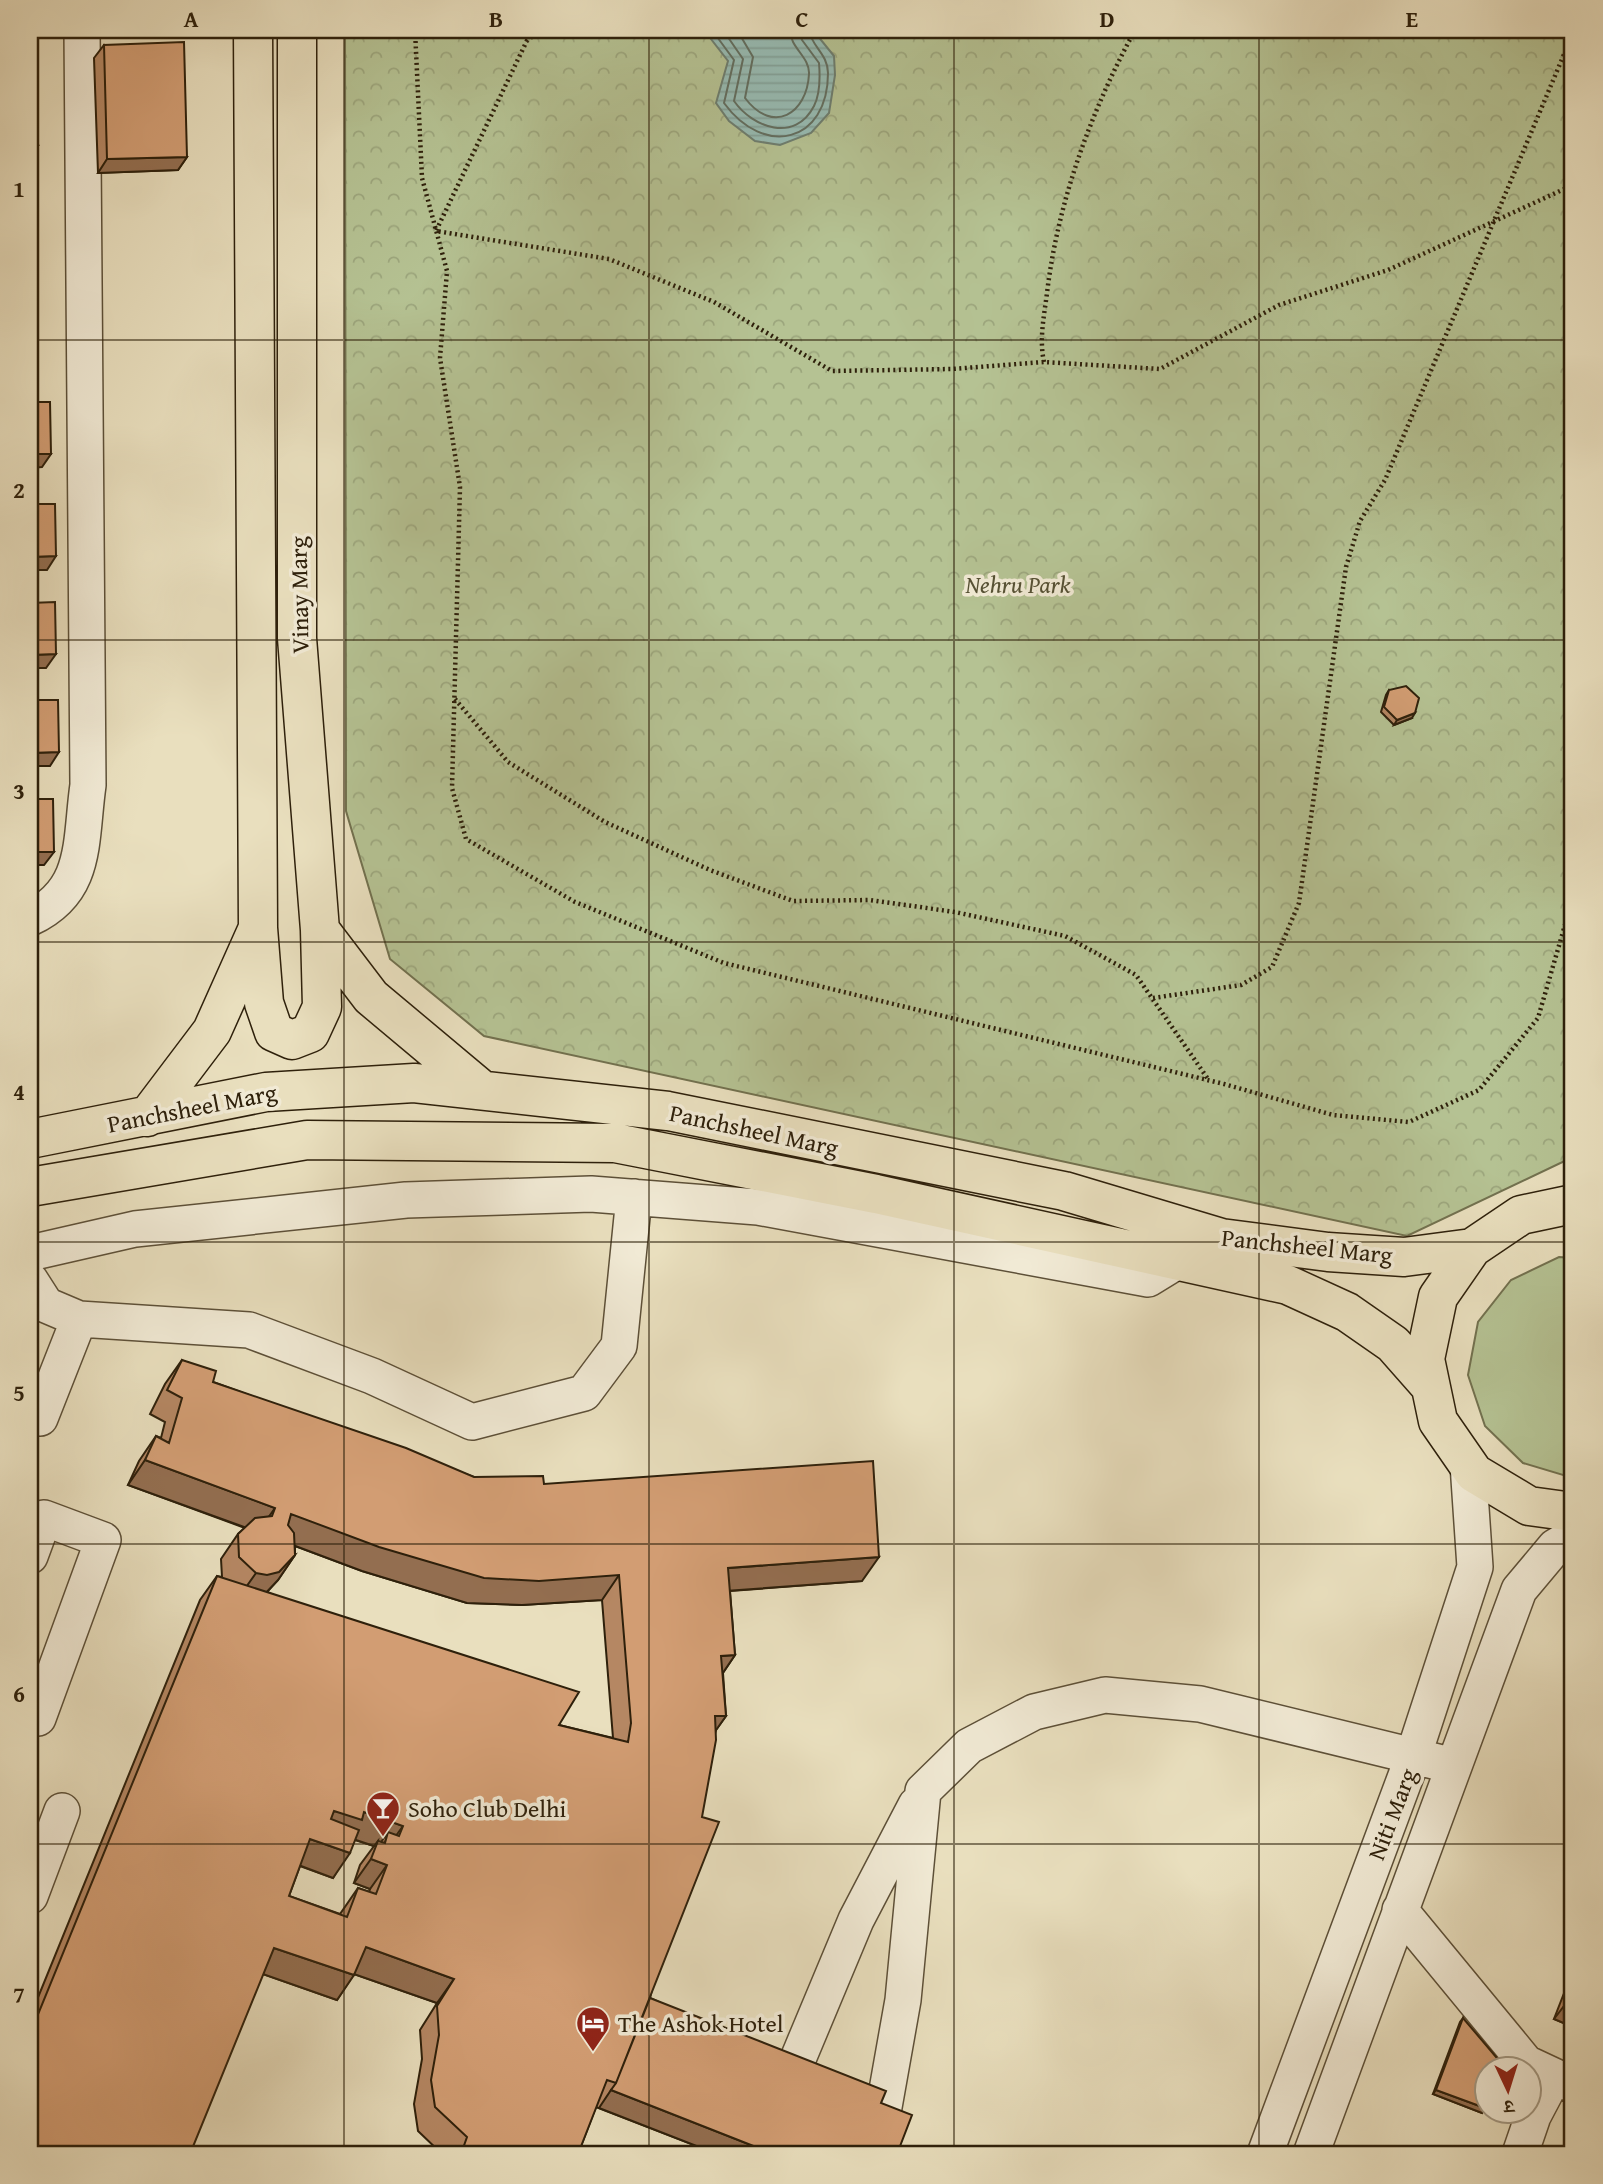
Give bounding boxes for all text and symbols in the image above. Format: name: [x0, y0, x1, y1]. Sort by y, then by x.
text: A: [184, 2, 199, 35]
text: B: [489, 2, 503, 35]
text: C: [795, 2, 809, 35]
text: D: [1100, 2, 1115, 35]
text: E: [1406, 2, 1418, 35]
text: 1: [13, 172, 25, 205]
text: 2: [13, 473, 25, 506]
street label: Vinay Marg: [280, 536, 318, 654]
park label: Nehru Park: [964, 567, 1071, 602]
text: 3: [13, 774, 25, 807]
street label: Panchsheel Marg: [104, 1074, 280, 1142]
text: 4: [13, 1075, 25, 1108]
street label: Panchsheel Marg: [666, 1095, 842, 1165]
street label: Panchsheel Marg: [1220, 1220, 1394, 1272]
text: 5: [13, 1376, 25, 1409]
text: 6: [13, 1677, 25, 1710]
street label: Niti Marg: [1358, 1763, 1426, 1865]
bar icon: Soho Club Delhi: [364, 1789, 402, 1838]
place label: Soho Club Delhi: [408, 1791, 567, 1826]
text: 7: [13, 1978, 25, 2011]
hotel icon: The Ashok Hotel: [574, 2004, 612, 2053]
place label: The Ashok Hotel: [618, 2006, 784, 2041]
north arrow: [1474, 2054, 1544, 2124]
text: उ: [1502, 2093, 1517, 2121]

